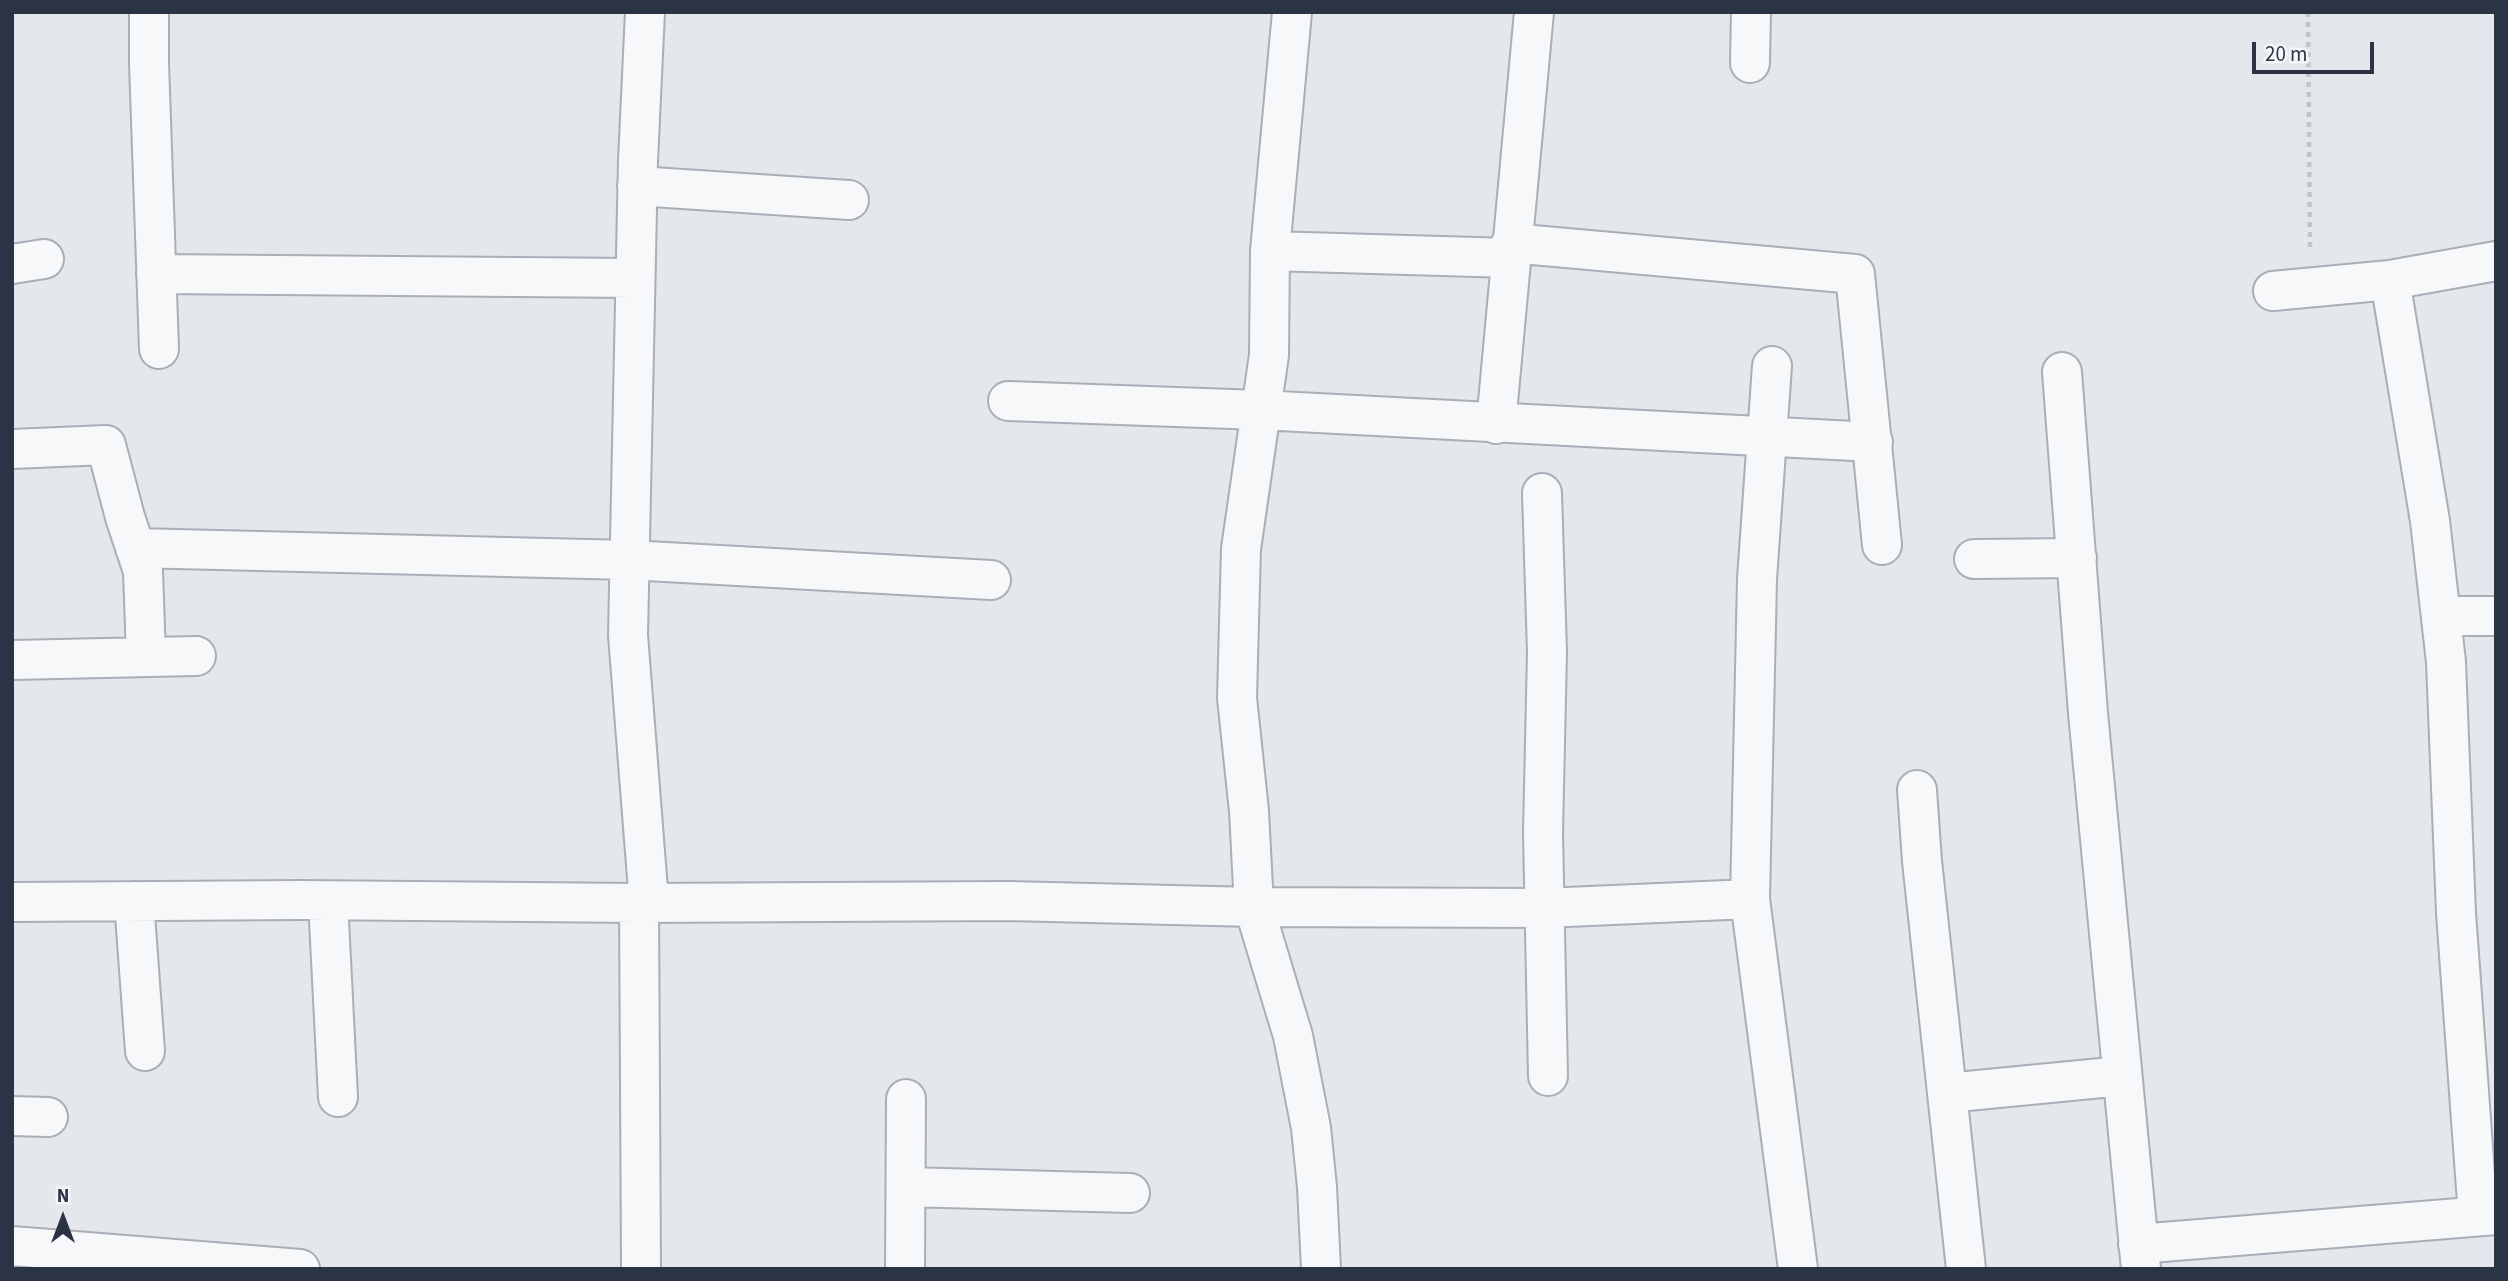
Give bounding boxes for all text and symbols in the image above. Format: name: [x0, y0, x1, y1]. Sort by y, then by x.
scale bar: [2256, 28, 2378, 72]
text: 20 m: [2265, 39, 2307, 69]
north arrow: [28, 1183, 98, 1253]
text: N: [57, 1183, 69, 1210]

